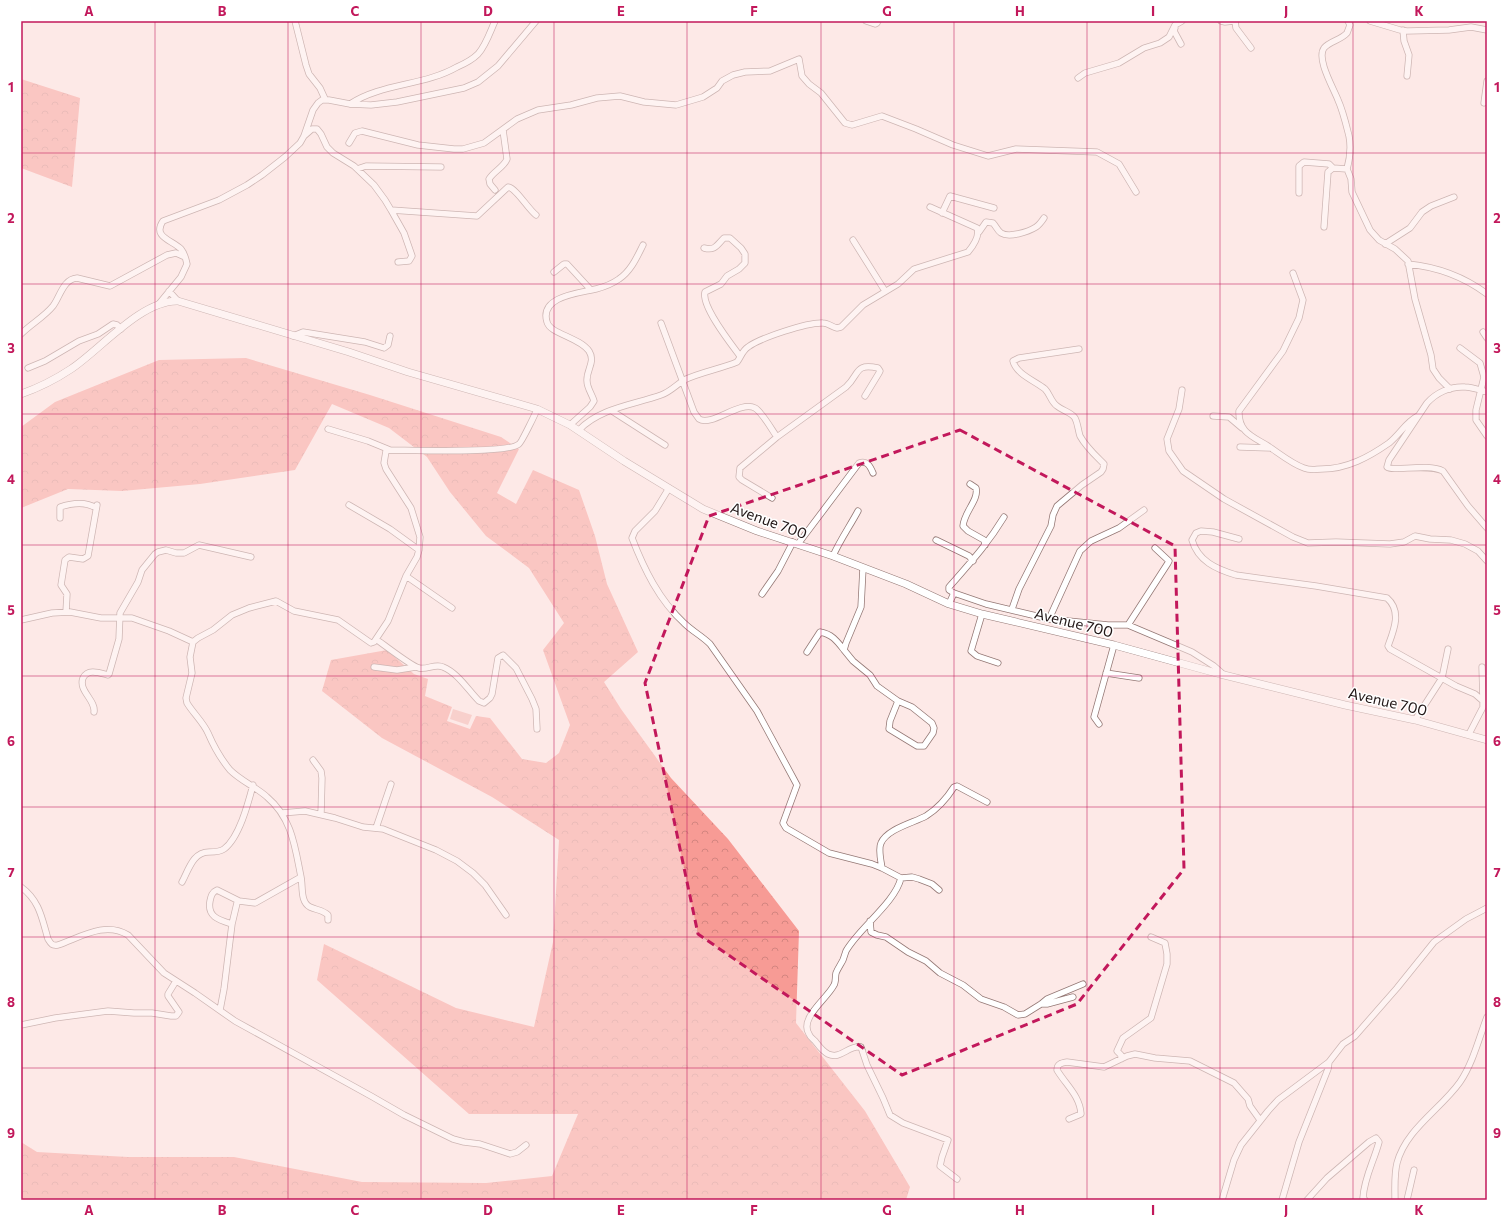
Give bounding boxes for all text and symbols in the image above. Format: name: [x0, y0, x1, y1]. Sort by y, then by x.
text: A: [84, 3, 94, 19]
text: B: [218, 3, 227, 19]
text: C: [351, 3, 360, 19]
text: D: [483, 3, 493, 19]
text: E: [617, 3, 625, 19]
text: F: [750, 3, 758, 19]
text: G: [882, 3, 892, 19]
text: H: [1015, 3, 1025, 19]
text: I: [1151, 3, 1155, 19]
text: J: [1284, 3, 1288, 19]
text: K: [1414, 3, 1424, 19]
text: 1: [8, 79, 14, 95]
text: 1: [1494, 79, 1500, 95]
text: 2: [7, 210, 15, 226]
text: 2: [1493, 210, 1501, 226]
text: 3: [7, 340, 15, 356]
text: 3: [1493, 340, 1501, 356]
text: 4: [7, 471, 15, 487]
text: 4: [1493, 471, 1501, 487]
street label: Avenue 700: [728, 498, 810, 542]
text: 5: [7, 602, 15, 618]
text: 5: [1493, 602, 1501, 618]
street label: Avenue 700: [1033, 604, 1115, 640]
street label: Avenue 700: [1347, 683, 1429, 719]
text: 6: [7, 733, 15, 749]
text: 6: [1493, 733, 1501, 749]
text: 7: [7, 864, 15, 880]
text: 7: [1493, 864, 1501, 880]
text: 8: [7, 994, 15, 1010]
text: 8: [1493, 994, 1501, 1010]
text: 9: [7, 1125, 15, 1141]
text: 9: [1493, 1125, 1501, 1141]
text: A: [84, 1202, 94, 1218]
text: B: [218, 1202, 227, 1218]
text: C: [351, 1202, 360, 1218]
text: D: [483, 1202, 493, 1218]
text: E: [617, 1202, 625, 1218]
text: F: [750, 1202, 758, 1218]
text: G: [882, 1202, 892, 1218]
text: H: [1015, 1202, 1025, 1218]
text: I: [1151, 1202, 1155, 1218]
text: J: [1284, 1202, 1288, 1218]
text: K: [1414, 1202, 1424, 1218]

